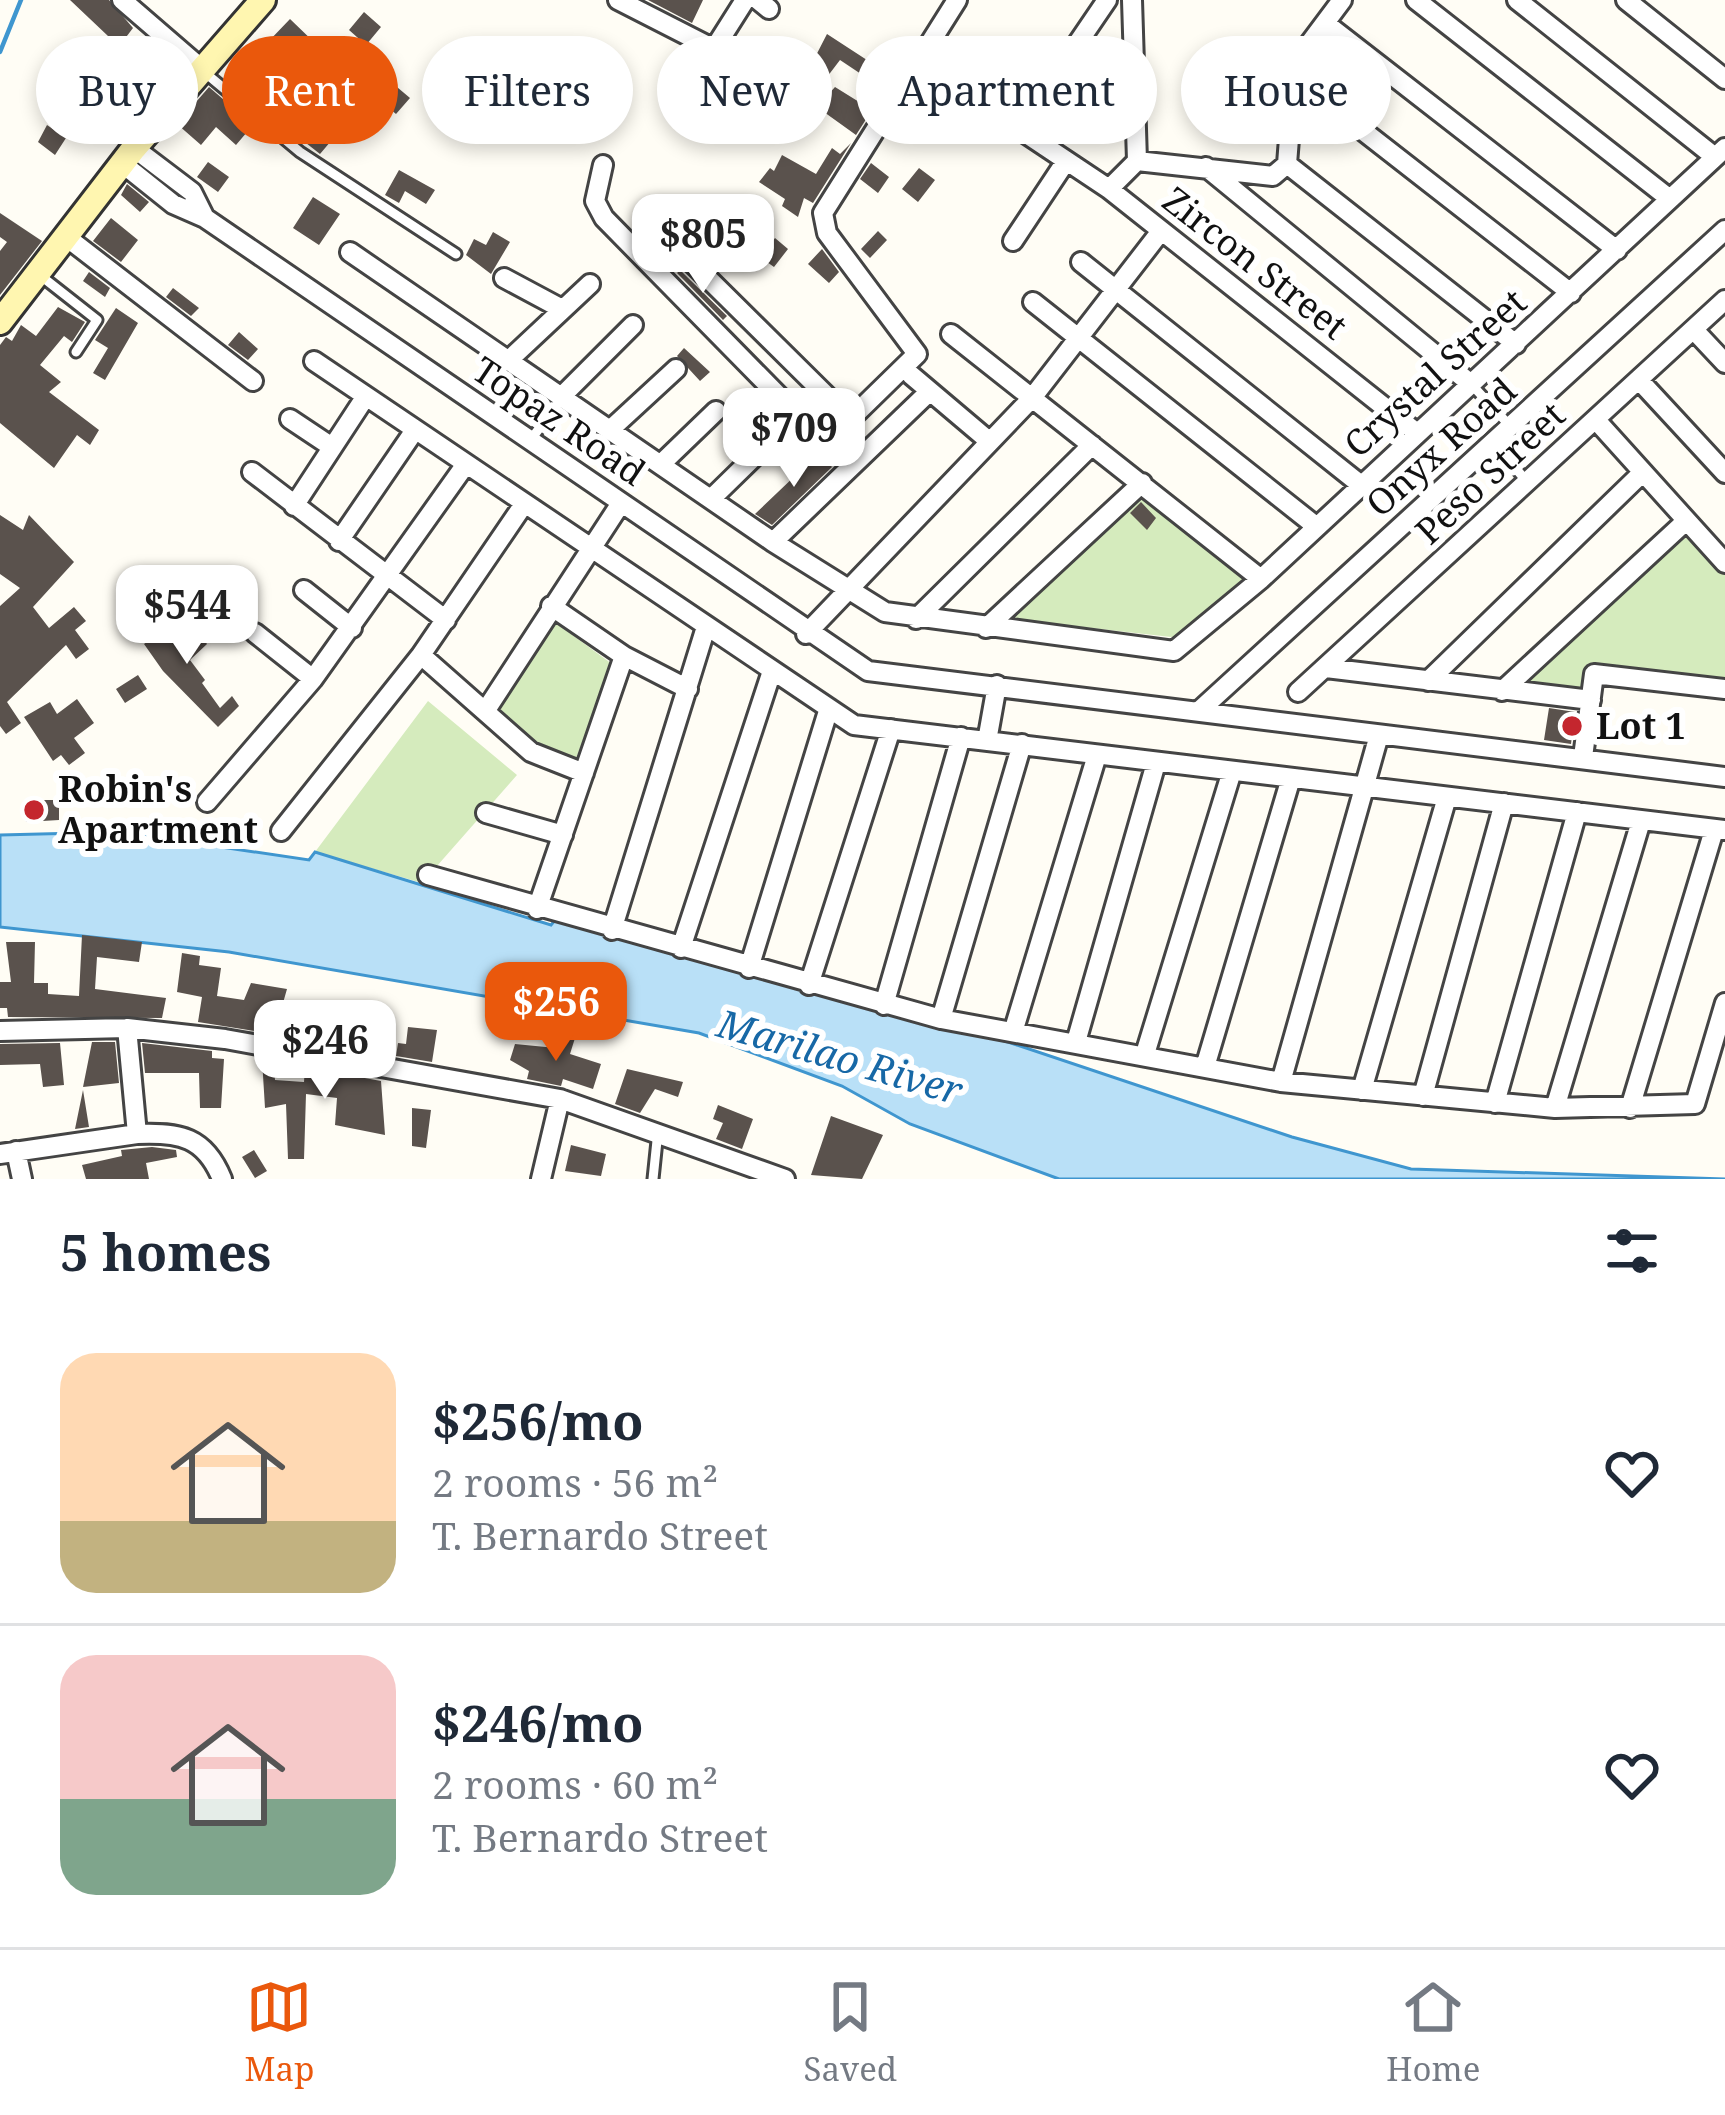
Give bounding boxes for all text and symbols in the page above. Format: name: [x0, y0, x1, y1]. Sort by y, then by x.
chip: Buy: [36, 36, 198, 144]
chip: Rent: [222, 36, 398, 144]
chip: Filters: [422, 36, 633, 144]
chip: New: [657, 36, 832, 144]
chip: Apartment: [856, 36, 1157, 144]
chip: House: [1181, 36, 1391, 144]
street label: Zircon Street: [1153, 175, 1358, 350]
pin: $805: [632, 194, 774, 296]
text: $805: [659, 206, 747, 259]
street label: Crystal Street: [1333, 278, 1536, 468]
street label: Topaz Road: [464, 345, 655, 496]
street label: Onyx Road: [1355, 366, 1526, 527]
pin: $709: [723, 388, 865, 490]
street label: Peso Street: [1404, 391, 1575, 555]
text: $709: [750, 400, 838, 453]
pin: $544: [116, 565, 258, 667]
text: $544: [143, 577, 231, 630]
place label: Lot 1: [1596, 701, 1686, 750]
marker: Lot 1: [1559, 713, 1585, 739]
place label: Robin's Apartment: [58, 764, 258, 854]
marker: Robin's Apartment: [21, 797, 47, 823]
pin: $256: [485, 962, 627, 1064]
text: $256: [512, 974, 600, 1027]
water label: Marilao River: [711, 995, 970, 1116]
pin: $246: [254, 1000, 396, 1102]
text: $246: [281, 1012, 369, 1065]
text: 5 homes: [60, 1216, 271, 1286]
icon: filters: [1599, 1218, 1665, 1284]
text: $256/mo: [432, 1385, 644, 1455]
icon: home: [156, 1401, 300, 1545]
icon: heart: [1599, 1440, 1665, 1506]
text: 2 rooms · 56 m²: [432, 1455, 718, 1508]
text: T. Bernardo Street: [432, 1508, 768, 1561]
text: $246/mo: [432, 1687, 644, 1757]
icon: home: [156, 1703, 300, 1847]
icon: heart: [1599, 1742, 1665, 1808]
text: 2 rooms · 60 m²: [432, 1757, 718, 1810]
text: T. Bernardo Street: [432, 1810, 768, 1863]
tab: Map: [245, 1974, 314, 2091]
tab: Saved: [804, 1974, 897, 2091]
tab: Home: [1386, 1974, 1480, 2091]

